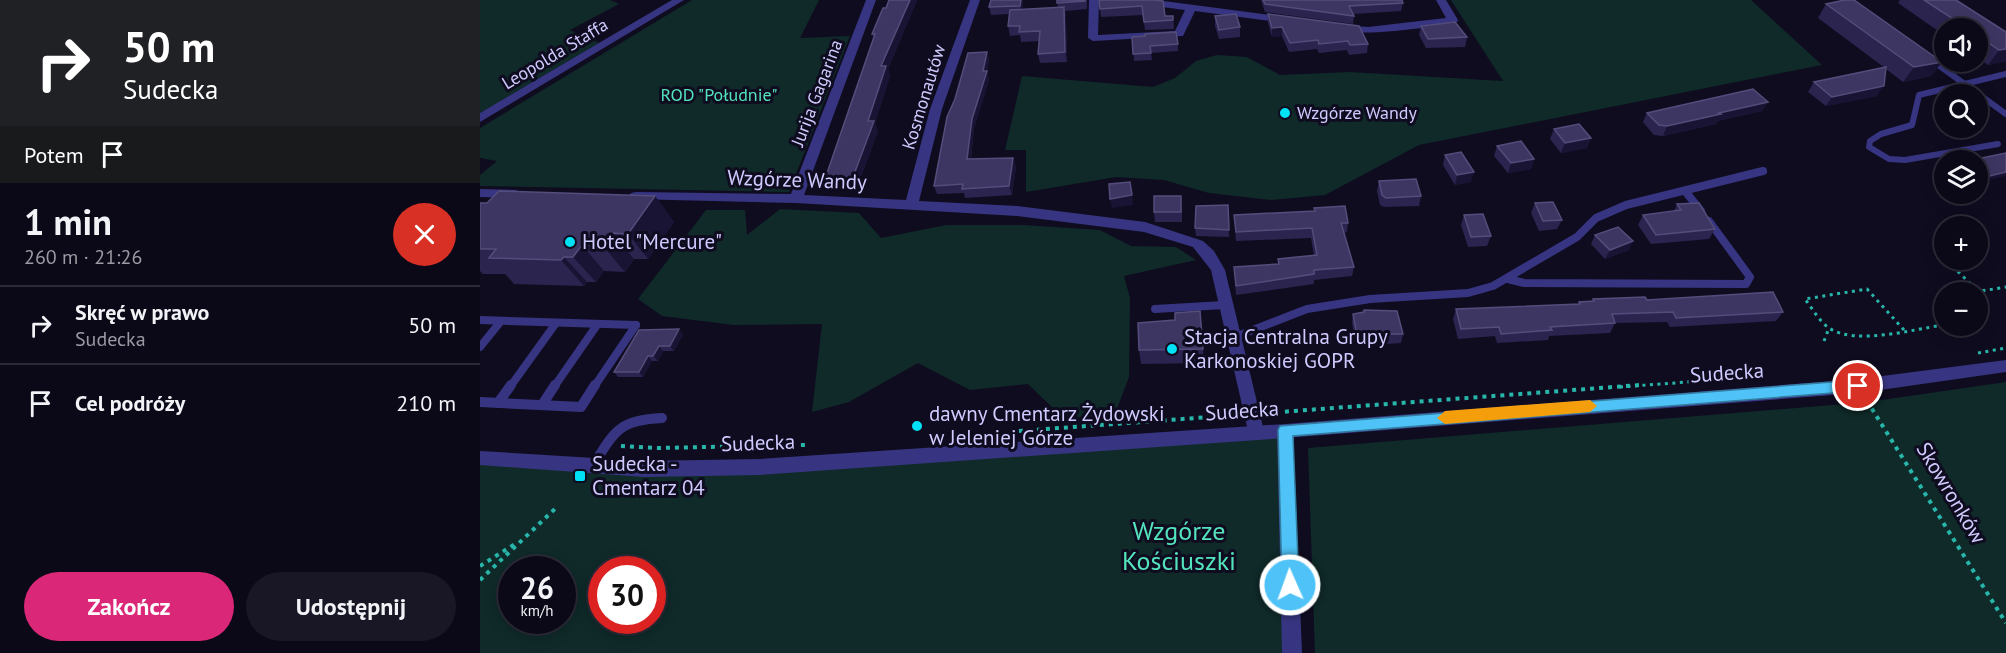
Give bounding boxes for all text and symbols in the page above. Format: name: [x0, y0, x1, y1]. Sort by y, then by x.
street label: Leopolda Staffa: [497, 13, 612, 94]
map controls: [1934, 18, 1988, 336]
button: sound: [1934, 18, 1988, 72]
text: 50 m: [123, 19, 215, 74]
icon: right: [24, 24, 102, 102]
street label: Jurija Gagarina: [785, 36, 847, 150]
street label: Kosmonautów: [897, 41, 951, 152]
text: Sudecka: [123, 72, 218, 106]
park label: ROD "Południe": [661, 83, 777, 106]
button: search: [1934, 84, 1988, 138]
place label: Wzgórze Wandy: [1297, 101, 1417, 124]
marker: Wzgórze Wandy: [1278, 106, 1292, 120]
icon: arrive: [96, 138, 129, 171]
text: Potem: [24, 141, 84, 169]
button: layers: [1934, 150, 1988, 204]
street label: Wzgórze Wandy: [727, 164, 868, 195]
text: 1 min: [24, 198, 112, 245]
button: close: [393, 203, 456, 266]
button: +: [1934, 216, 1988, 270]
place label: Hotel "Mercure": [582, 228, 722, 255]
marker: Hotel "Mercure": [563, 235, 577, 249]
text: 260 m · 21:26: [24, 244, 142, 270]
button: −: [1934, 282, 1988, 336]
text: Skręć w prawo: [75, 298, 209, 326]
icon: right: [24, 309, 57, 342]
text: 50 m: [408, 311, 456, 339]
place label: Stacja Centralna Grupy Karkonoskiej GOPR: [1184, 323, 1388, 374]
text: Sudecka: [75, 326, 146, 352]
marker: Stacja Centralna Grupy Karkonoskiej GOPR: [1165, 342, 1179, 356]
street label: Sudecka: [1689, 356, 1765, 389]
pin: [1832, 360, 1883, 411]
icon: arrive: [1841, 369, 1874, 402]
icon: arrive: [24, 387, 57, 420]
text: Cel podróży: [75, 389, 185, 417]
text: 210 m: [396, 389, 456, 417]
street label: Sudecka: [1204, 394, 1280, 427]
place label: dawny Cmentarz Żydowski w Jeleniej Górze: [929, 400, 1165, 451]
marker: dawny Cmentarz Żydowski w Jeleniej Górze: [910, 419, 924, 433]
street label: Sudecka: [720, 428, 796, 457]
street label: Skowronków: [1911, 437, 1993, 549]
place label: Sudecka - Cmentarz 04: [592, 450, 705, 501]
marker: Sudecka - Cmentarz 04: [573, 469, 587, 483]
park label: Wzgórze Kościuszki: [1122, 514, 1236, 577]
position arrow: [1258, 553, 1322, 617]
speed limit sign: 30: [588, 556, 666, 634]
text: 26: [520, 568, 554, 607]
button: Zakończ: [24, 572, 234, 641]
button: Udostępnij: [246, 572, 456, 641]
text: km/h: [521, 601, 553, 620]

